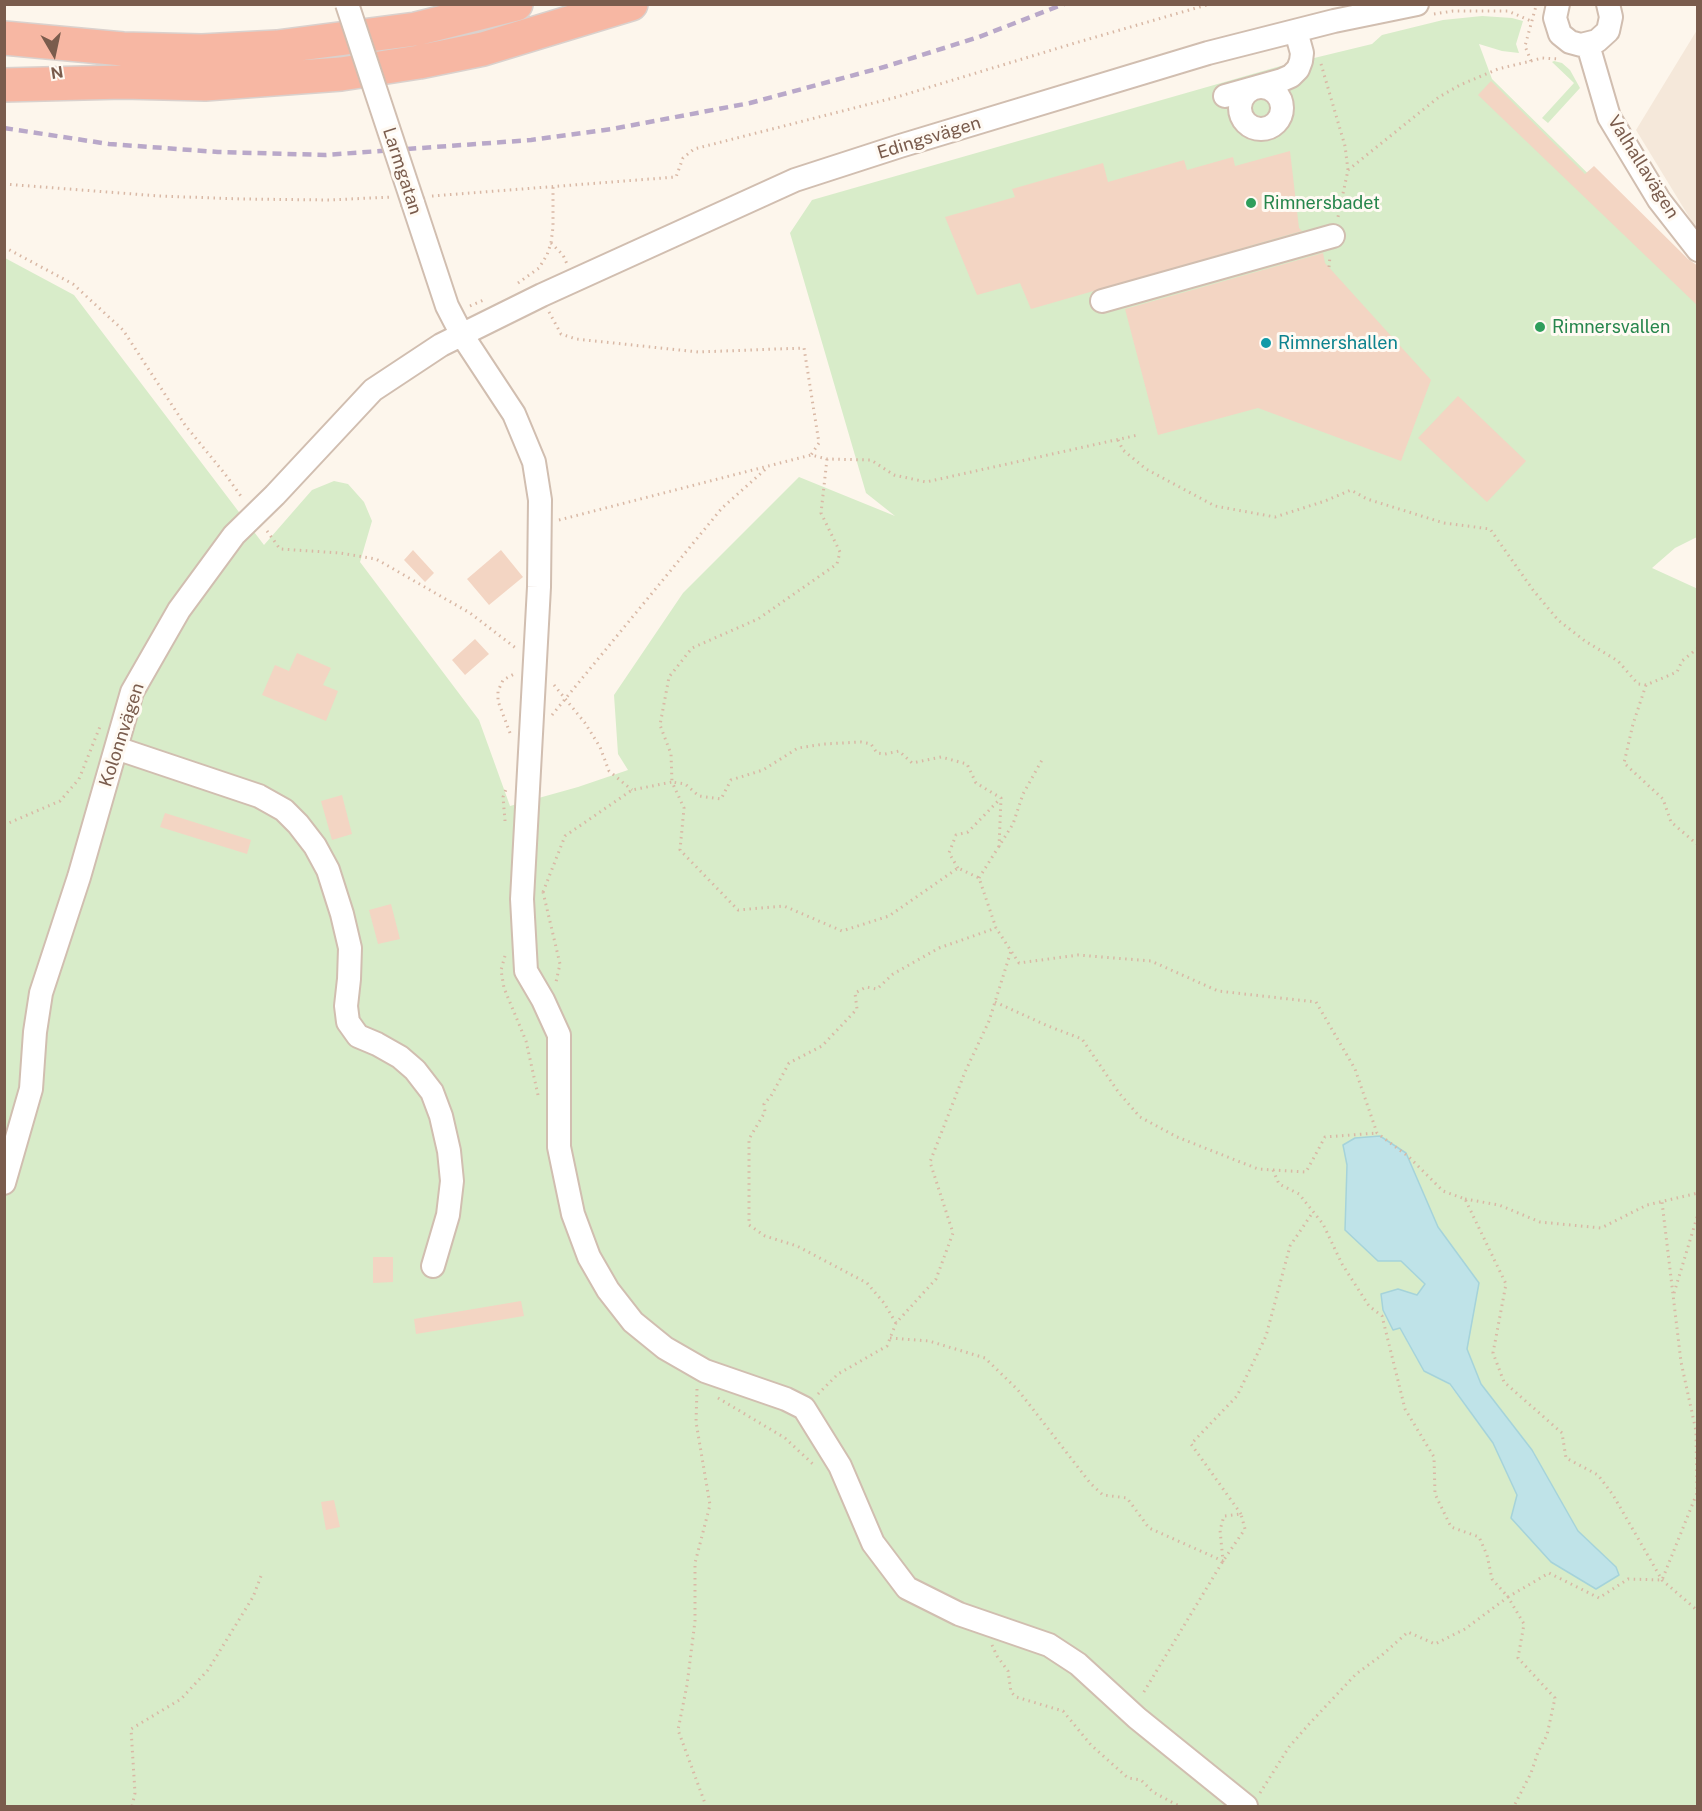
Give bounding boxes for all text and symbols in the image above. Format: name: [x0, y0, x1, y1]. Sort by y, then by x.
north arrow: [24, 24, 84, 84]
text: N: [49, 62, 65, 83]
street label: Valhallavägen: [1603, 111, 1683, 223]
street label: Edingsvägen: [875, 112, 983, 164]
street label: Larmgatan: [378, 125, 426, 217]
place label: Rimnersbadet: [1263, 192, 1380, 214]
marker: Rimnersbadet: [1244, 196, 1258, 210]
place label: Rimnersvallen: [1552, 316, 1670, 338]
marker: Rimnersvallen: [1533, 320, 1547, 334]
place label: Rimnershallen: [1278, 332, 1398, 354]
marker: Rimnershallen: [1259, 336, 1273, 350]
street label: Kolonnvägen: [95, 680, 149, 790]

